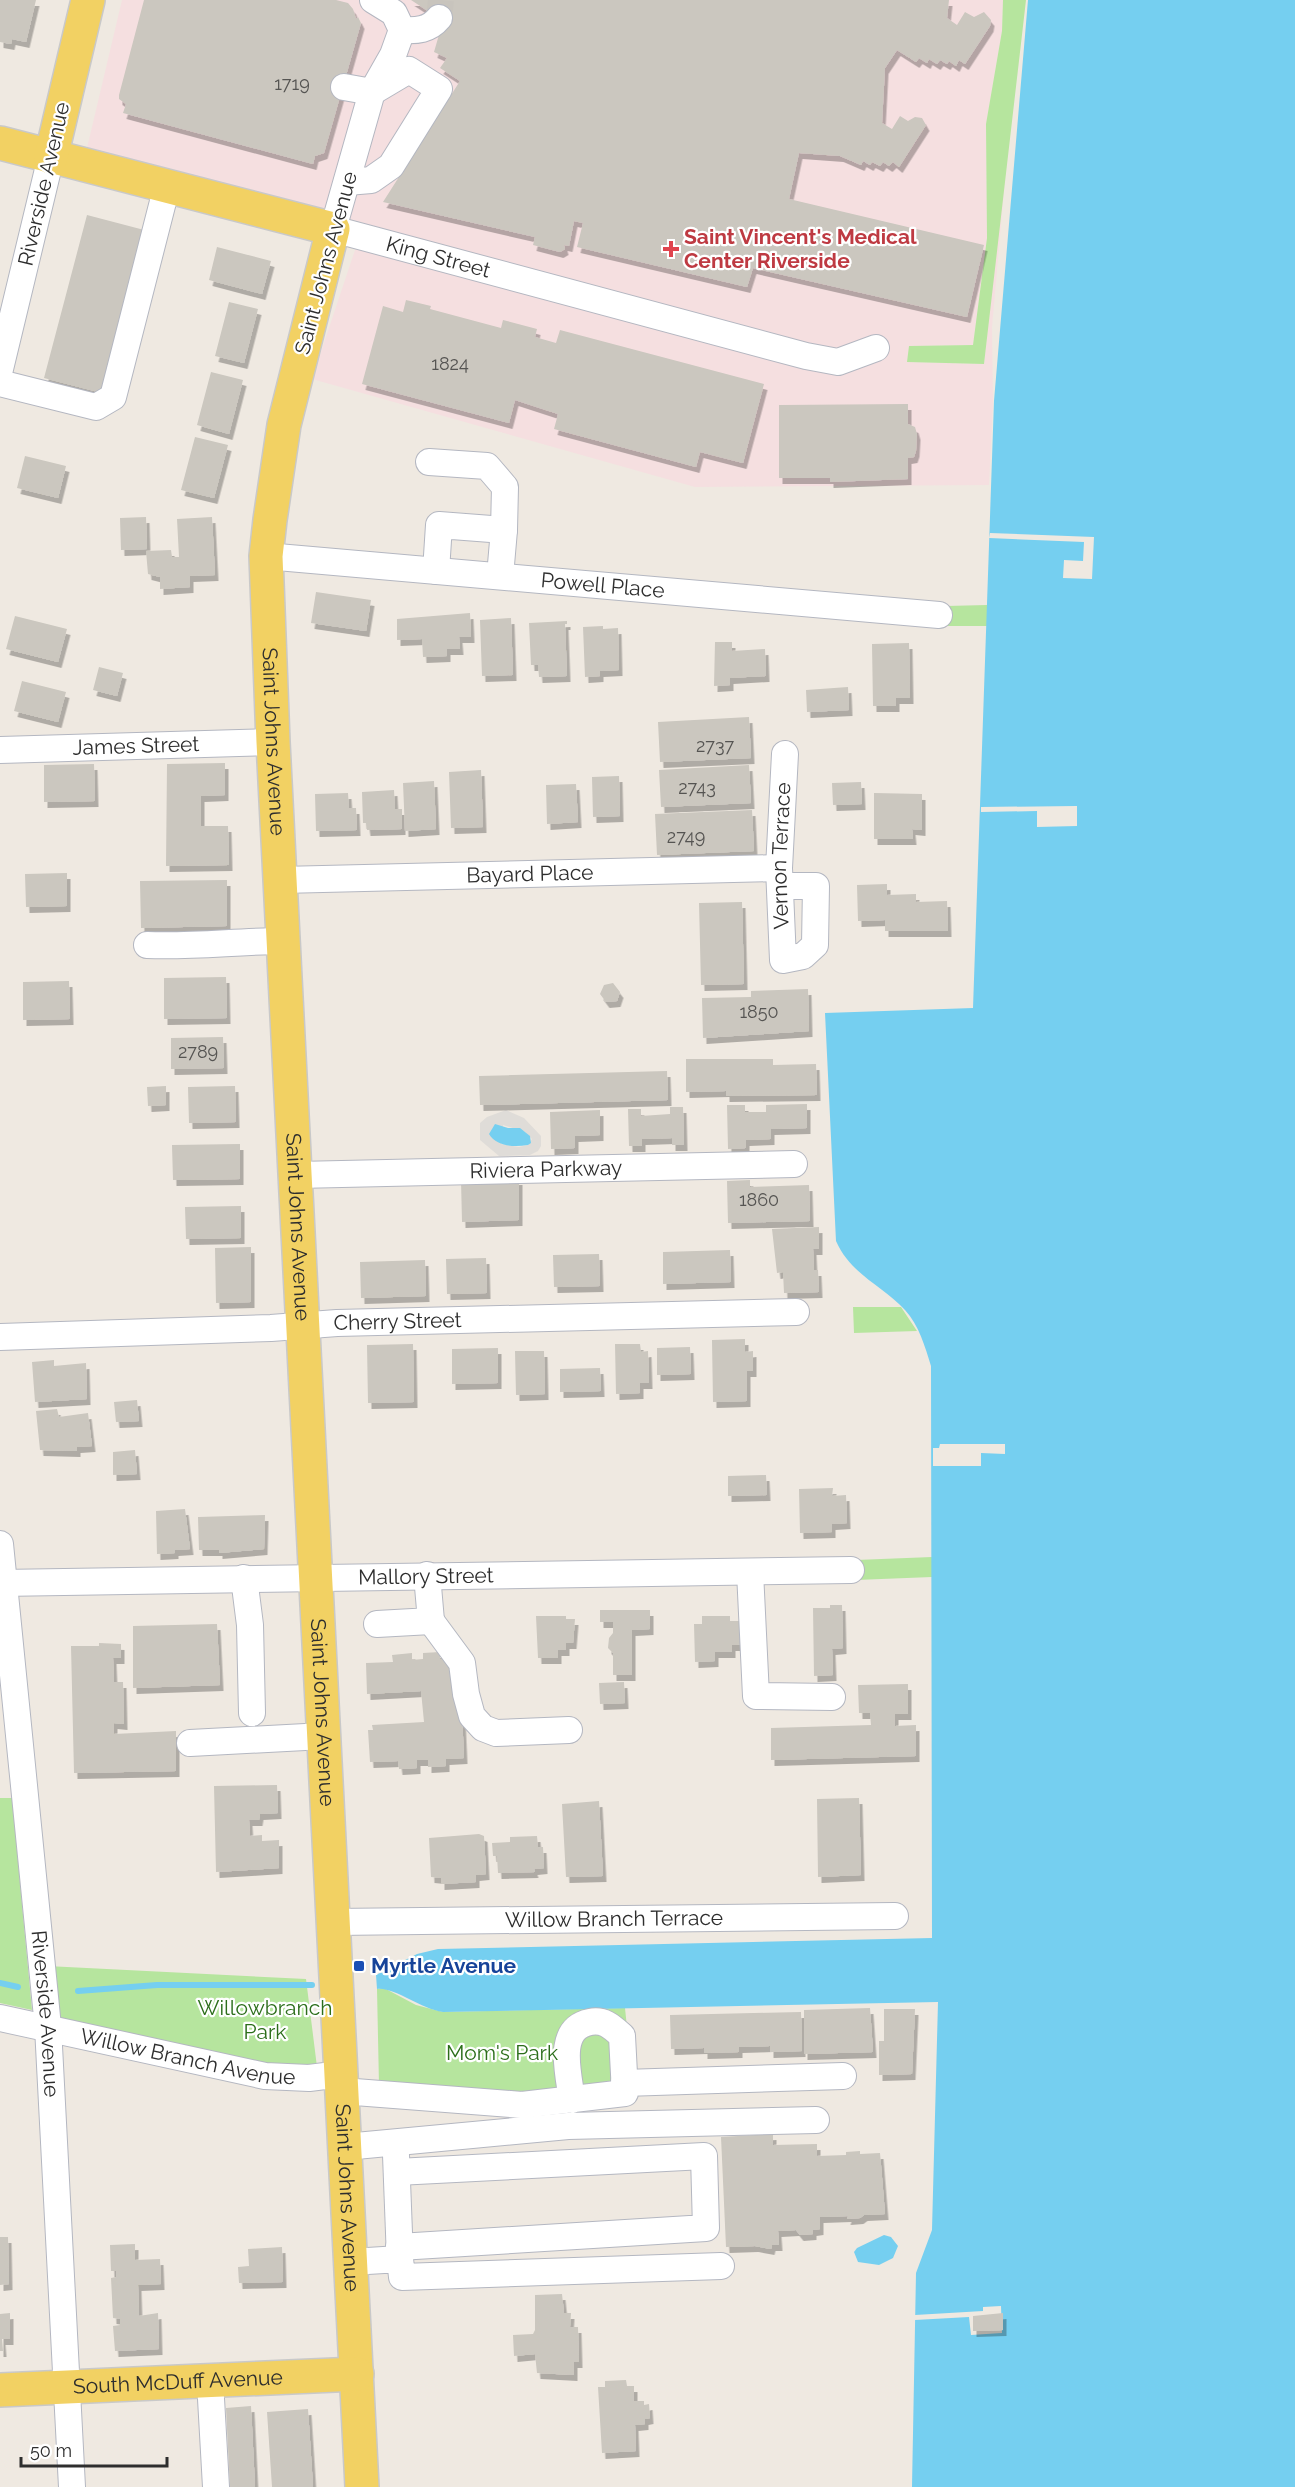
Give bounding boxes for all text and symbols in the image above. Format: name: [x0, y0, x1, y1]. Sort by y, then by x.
house number: 1719: [274, 73, 310, 94]
street label: Riverside Avenue: [13, 100, 74, 268]
street label: Saint Johns Avenue: [289, 169, 362, 357]
place label: Saint Vincent's Medical Center Riverside: [684, 224, 917, 273]
street label: King Street: [383, 231, 493, 283]
marker: Saint Vincent's Medical Center Riverside: [662, 240, 680, 258]
house number: 1824: [431, 353, 469, 374]
street label: Powell Place: [540, 567, 666, 603]
street label: Saint Johns Avenue: [257, 647, 291, 836]
street label: James Street: [72, 731, 200, 760]
house number: 2737: [696, 735, 734, 756]
house number: 2743: [678, 777, 716, 798]
street label: Vernon Terrace: [766, 782, 795, 930]
house number: 2749: [667, 826, 705, 847]
street label: Bayard Place: [466, 859, 594, 888]
house number: 1850: [739, 1001, 779, 1022]
house number: 2789: [178, 1041, 218, 1062]
street label: Saint Johns Avenue: [281, 1132, 316, 1322]
street label: Riviera Parkway: [469, 1155, 623, 1183]
house number: 1860: [739, 1189, 779, 1210]
street label: Cherry Street: [333, 1307, 462, 1335]
street label: Mallory Street: [358, 1562, 494, 1590]
street label: Saint Johns Avenue: [306, 1618, 340, 1807]
street label: Willow Branch Terrace: [505, 1905, 723, 1932]
street label: Riverside Avenue: [26, 1929, 65, 2098]
place label: Myrtle Avenue: [371, 1953, 516, 1978]
marker: Myrtle Avenue: [352, 1959, 366, 1973]
park label: Willowbranch Park: [198, 1995, 332, 2044]
street label: Willow Branch Avenue: [78, 2023, 296, 2089]
park label: Mom's Park: [446, 2040, 558, 2065]
street label: Saint Johns Avenue: [330, 2103, 365, 2292]
street label: South McDuff Avenue: [72, 2364, 283, 2399]
scale bar: [21, 2430, 166, 2468]
text: 50 m: [30, 2440, 72, 2461]

